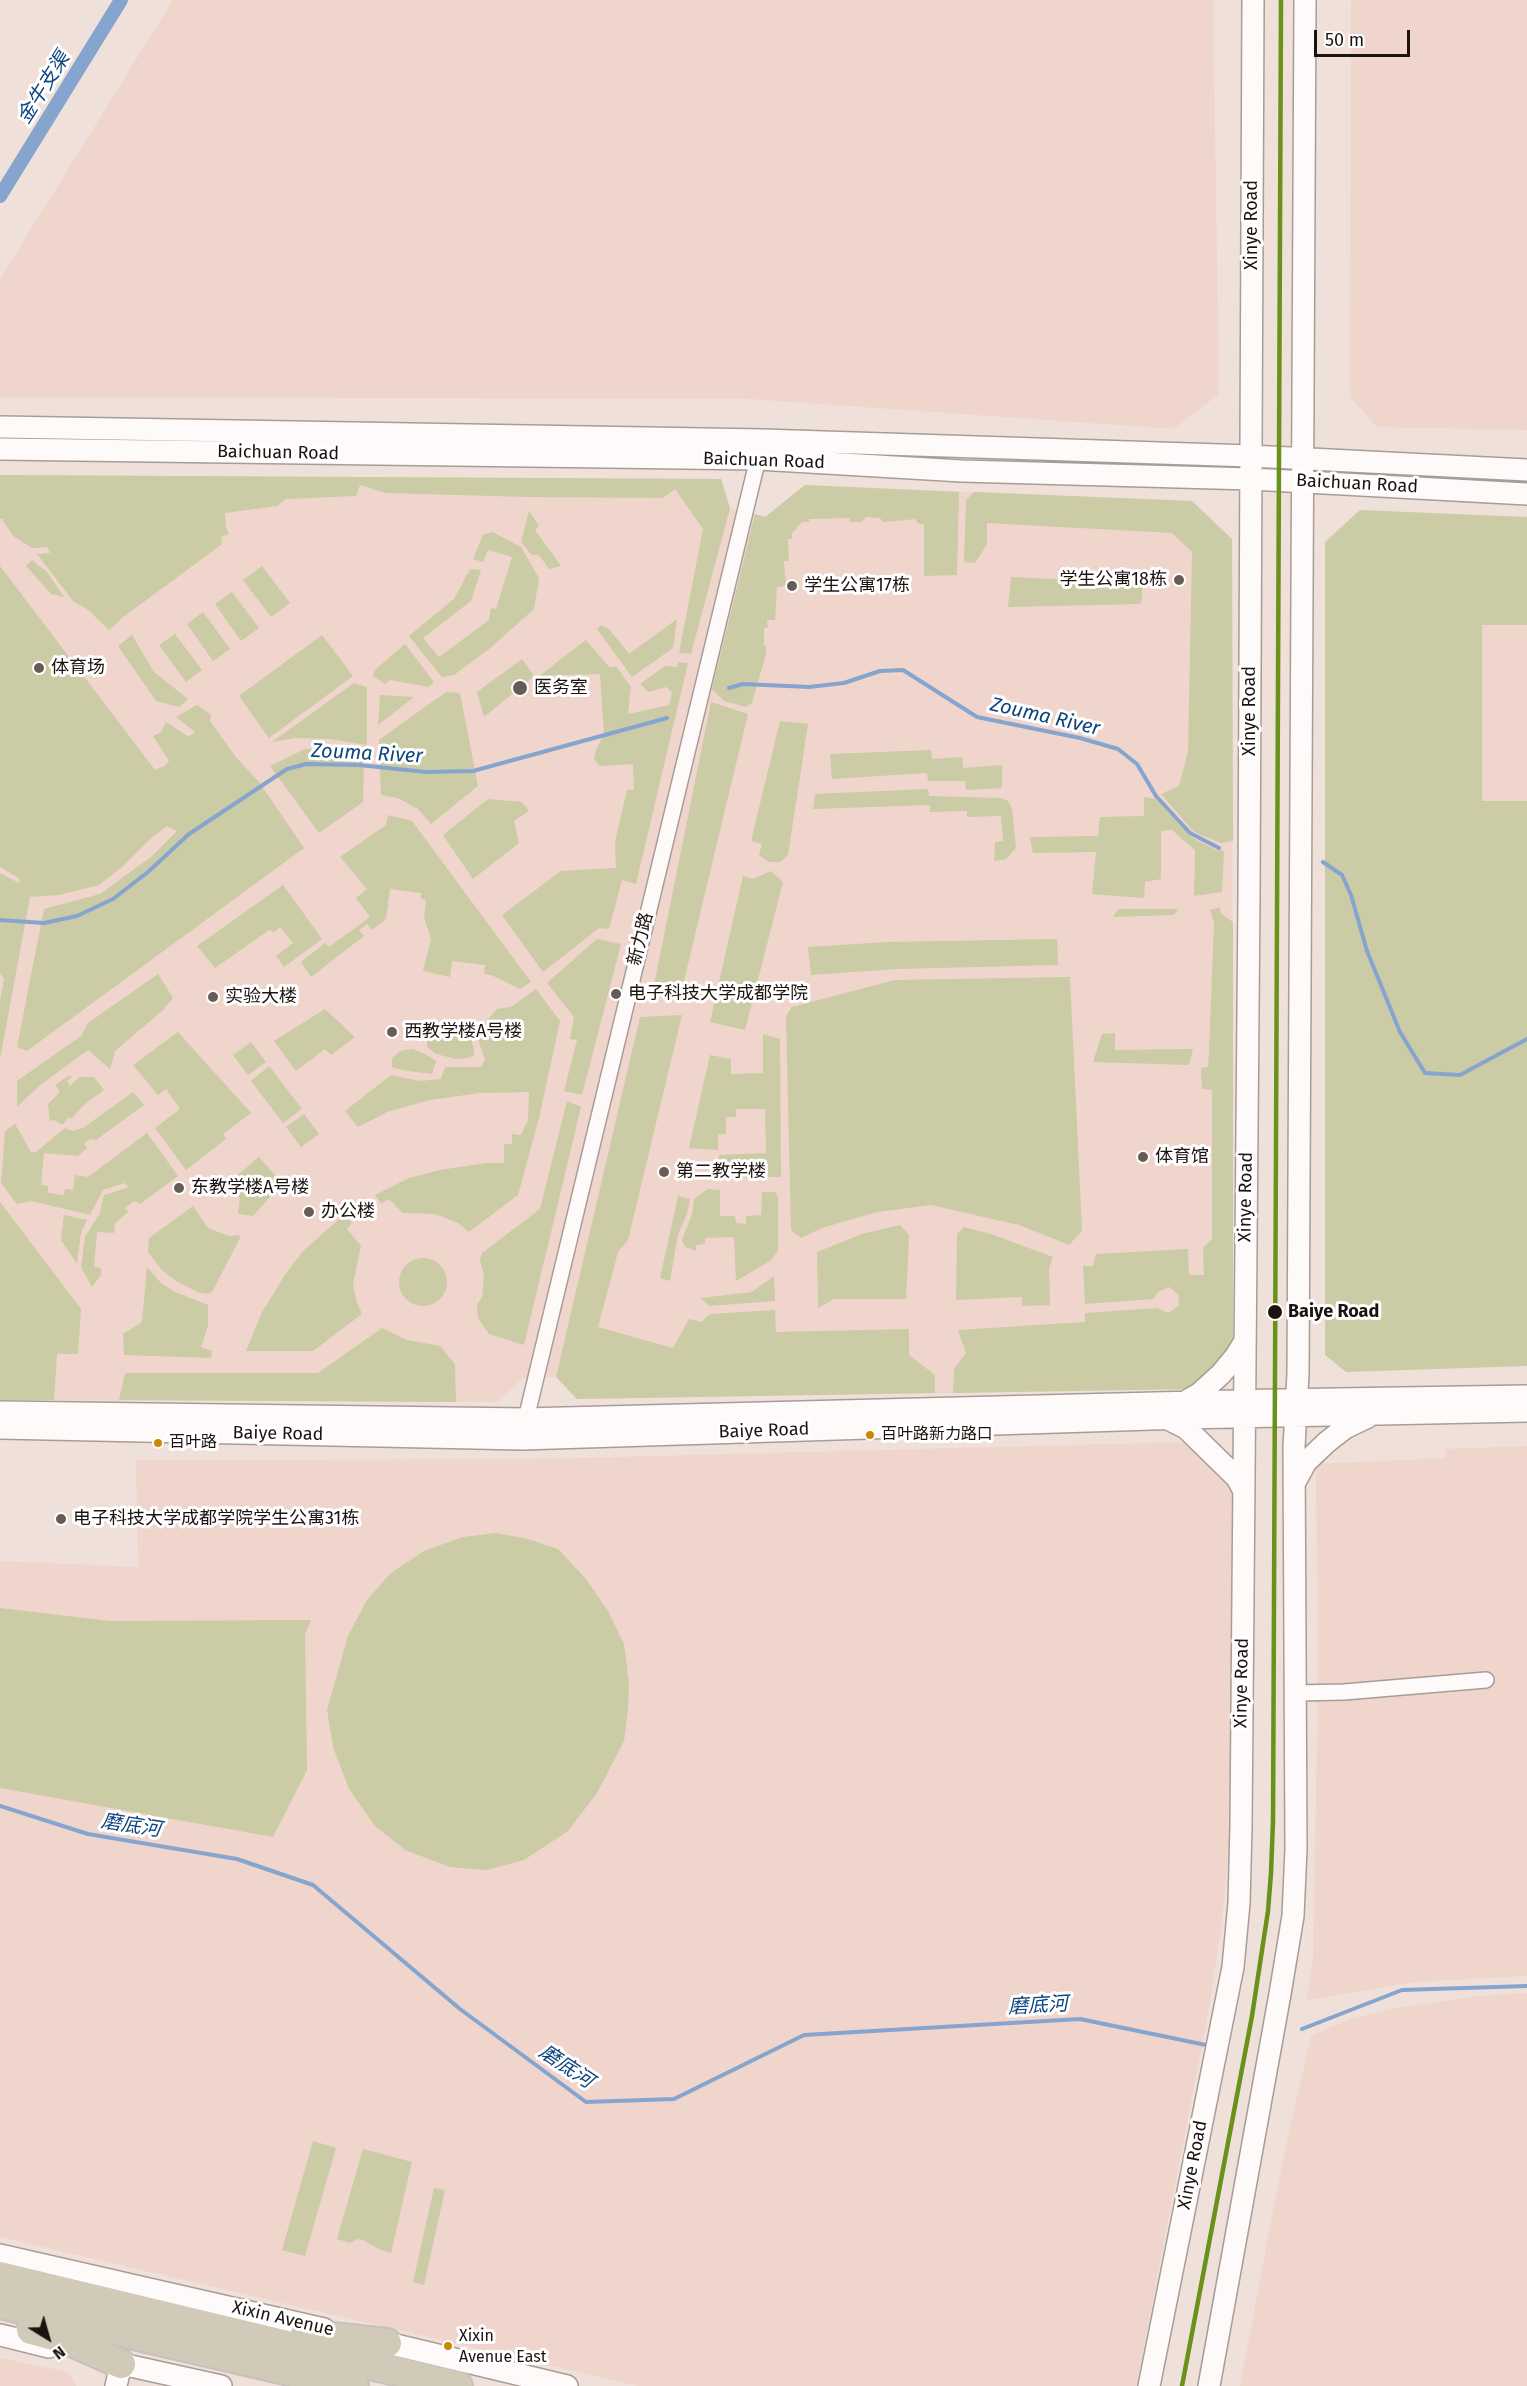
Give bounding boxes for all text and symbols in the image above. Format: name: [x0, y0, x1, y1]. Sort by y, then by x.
scale bar: [1317, 18, 1413, 56]
text: 50 m: [1325, 29, 1364, 51]
water label: 金牛支渠: [13, 48, 75, 128]
street label: Xinye Road: [1241, 180, 1263, 270]
street label: Baichuan Road: [217, 441, 339, 465]
street label: Baichuan Road: [703, 448, 825, 474]
street label: Baichuan Road: [1295, 470, 1419, 498]
place label: 学生公寓18栋: [1059, 569, 1167, 591]
marker: 学生公寓18栋: [1172, 573, 1186, 587]
place label: 学生公寓17栋: [804, 575, 910, 597]
marker: 学生公寓17栋: [785, 579, 799, 593]
place label: 体育场: [51, 657, 105, 679]
marker: 体育场: [32, 661, 46, 675]
street label: Xinye Road: [1239, 666, 1261, 756]
place label: 医务室: [534, 677, 588, 699]
marker: 医务室: [511, 679, 529, 697]
water label: Zouma River: [988, 693, 1102, 741]
water label: Zouma River: [311, 739, 423, 769]
street label: 新力路: [624, 910, 658, 968]
place label: 电子科技大学成都学院: [628, 983, 808, 1005]
place label: 实验大楼: [225, 986, 297, 1008]
marker: 电子科技大学成都学院: [609, 987, 623, 1001]
marker: 实验大楼: [206, 990, 220, 1004]
place label: 西教学楼A号楼: [404, 1021, 522, 1043]
marker: 西教学楼A号楼: [385, 1025, 399, 1039]
place label: 体育馆: [1155, 1146, 1209, 1168]
marker: 体育馆: [1136, 1150, 1150, 1164]
street label: Xinye Road: [1234, 1152, 1258, 1242]
place label: 第二教学楼: [676, 1161, 766, 1183]
marker: 第二教学楼: [657, 1165, 671, 1179]
place label: 东教学楼A号楼: [191, 1177, 309, 1199]
marker: 东教学楼A号楼: [172, 1181, 186, 1195]
place label: 办公楼: [321, 1201, 375, 1223]
marker: 办公楼: [302, 1205, 316, 1219]
place label: Baiye Road: [1288, 1301, 1379, 1323]
marker: Baiye Road: [1266, 1303, 1284, 1321]
street label: Baiye Road: [718, 1419, 810, 1443]
street label: Baiye Road: [232, 1422, 324, 1446]
place label: 百叶路新力路口: [881, 1425, 993, 1445]
marker: 百叶路新力路口: [864, 1429, 876, 1441]
place label: 百叶路: [169, 1433, 217, 1453]
marker: 百叶路: [152, 1437, 164, 1449]
place label: 电子科技大学成都学院学生公寓31栋: [73, 1508, 359, 1530]
marker: 电子科技大学成都学院学生公寓31栋: [54, 1512, 68, 1526]
street label: Xinye Road: [1230, 1638, 1254, 1728]
water label: 磨底河: [99, 1809, 163, 1843]
water label: 磨底河: [1007, 1992, 1069, 2020]
water label: 磨底河: [534, 2040, 598, 2094]
street label: Xinye Road: [1174, 2119, 1212, 2211]
street label: Xixin Avenue: [230, 2297, 336, 2341]
north arrow: [18, 2308, 78, 2368]
place label: Xixin Avenue East: [459, 2327, 547, 2365]
marker: Xixin Avenue East: [442, 2340, 454, 2352]
text: N: [49, 2342, 69, 2364]

